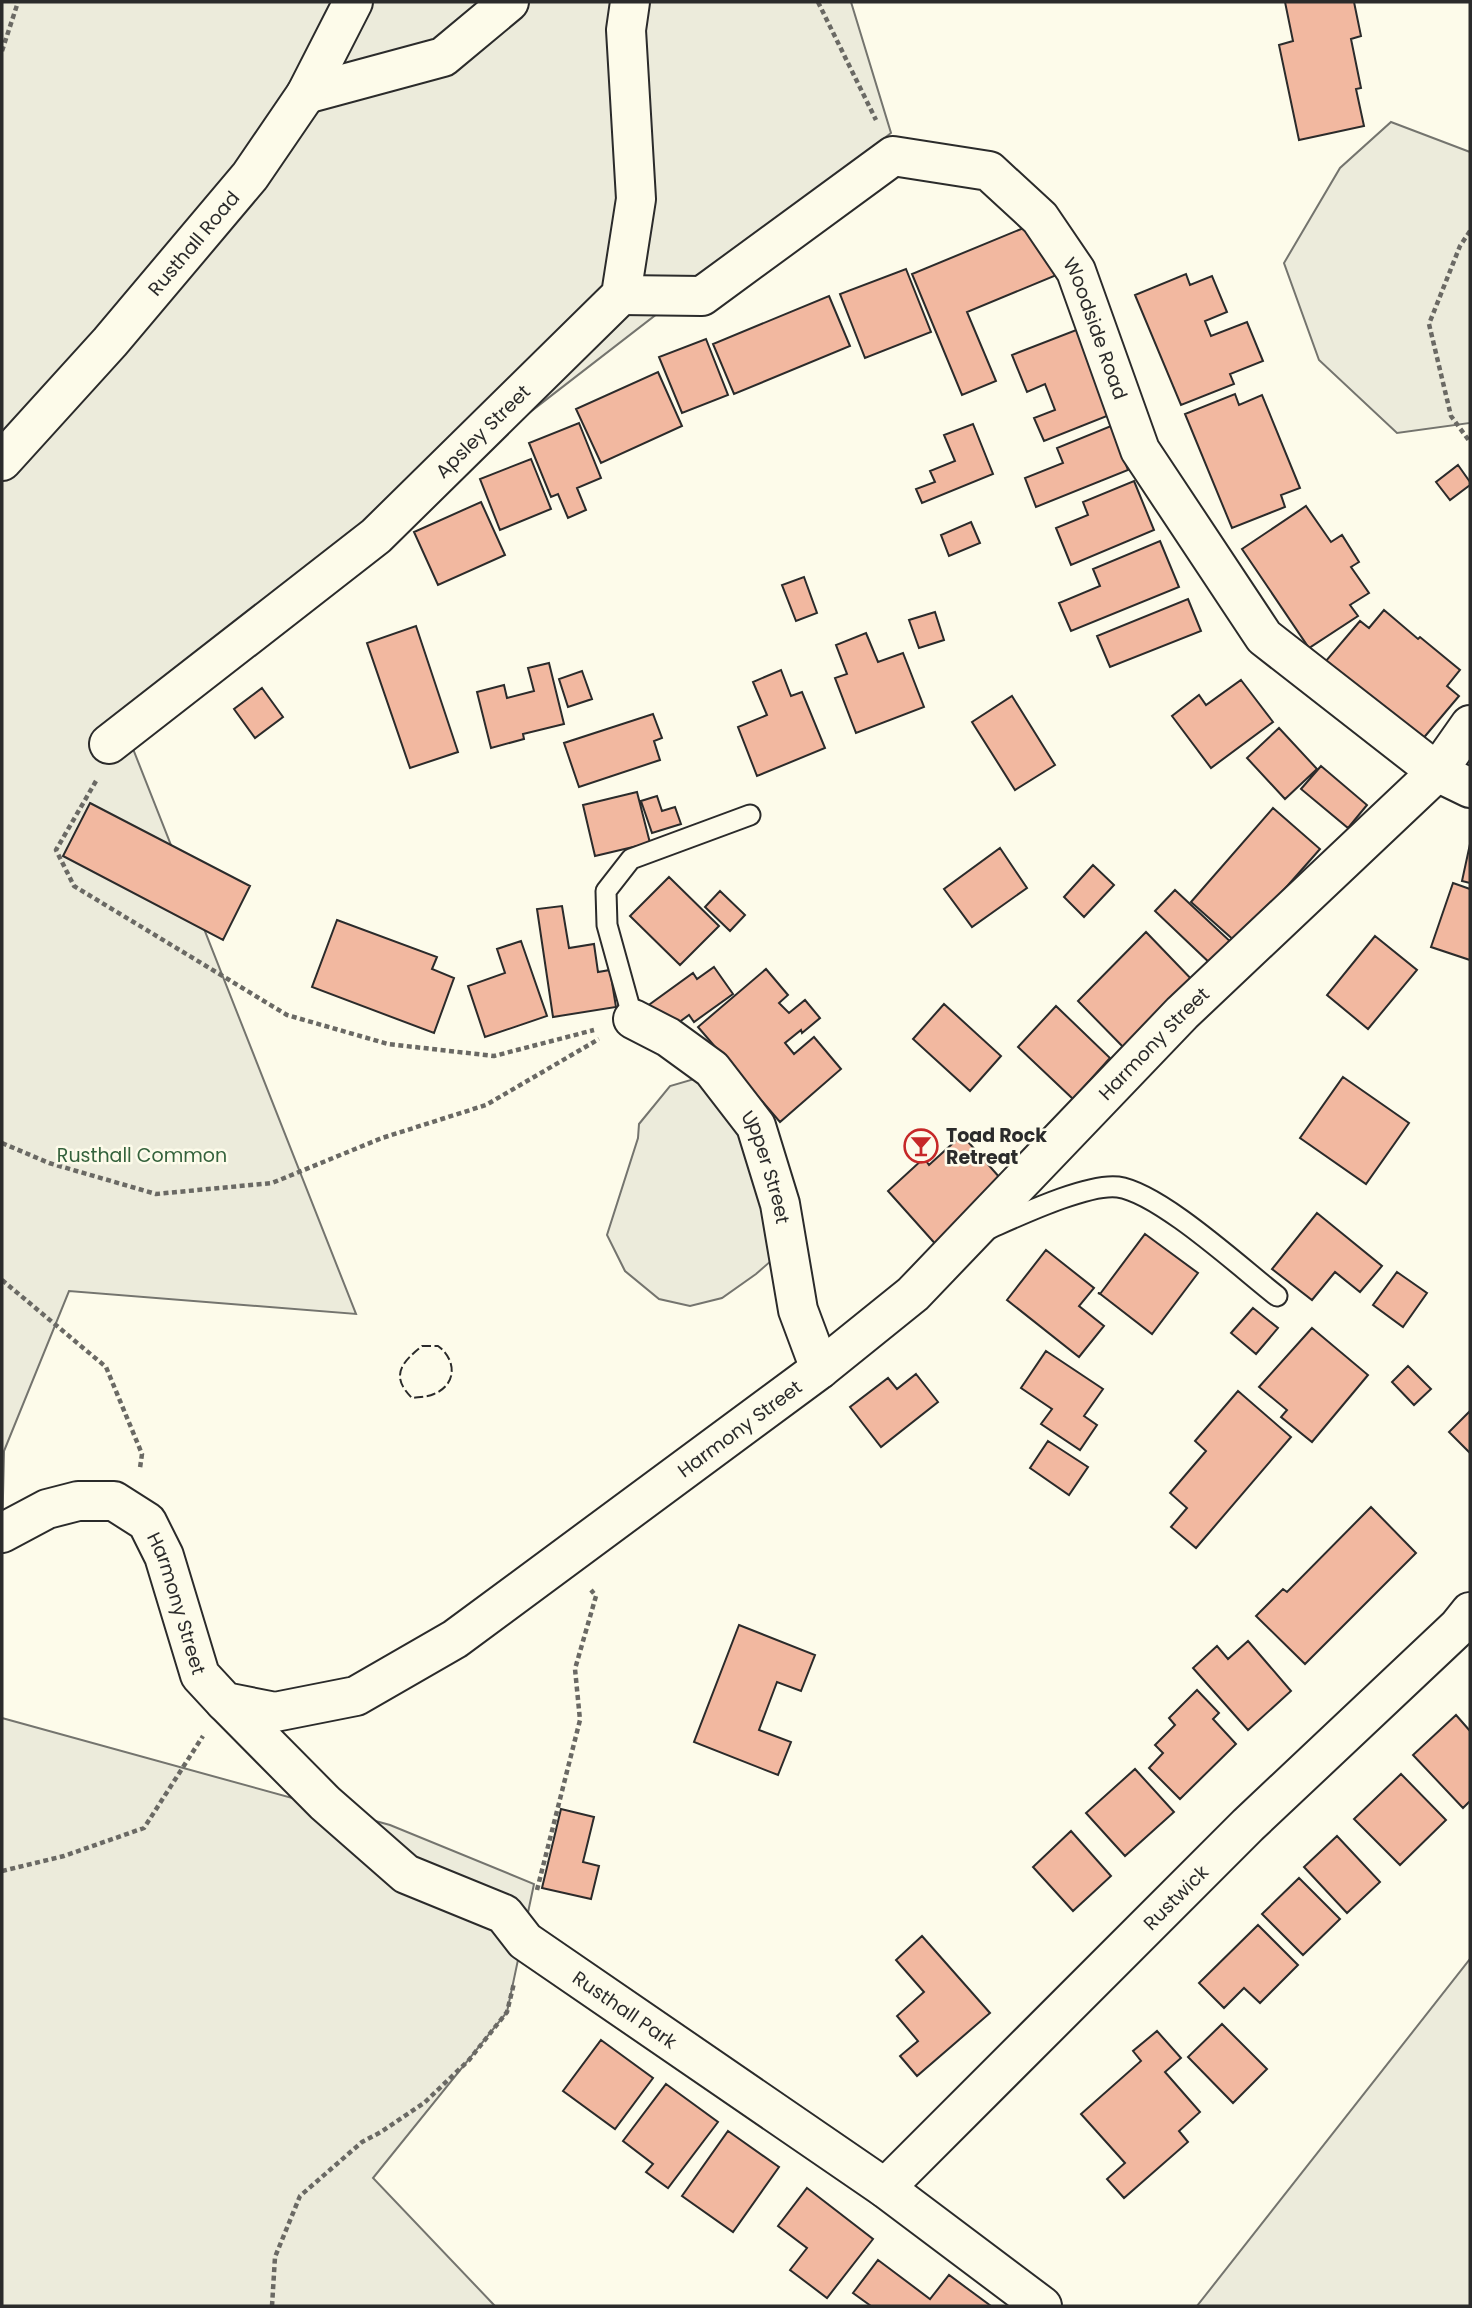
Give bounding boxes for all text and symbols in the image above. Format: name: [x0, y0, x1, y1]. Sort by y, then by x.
street label: Rusthall Road: [142, 185, 246, 302]
street label: Woodside Road: [1056, 252, 1134, 403]
street label: Apsley Street: [429, 379, 537, 484]
street label: Harmony Street: [1093, 981, 1215, 1106]
street label: Upper Street: [735, 1105, 796, 1226]
place label: Toad Rock Retreat: [946, 1122, 1047, 1171]
bar icon: Toad Rock Retreat: [902, 1127, 940, 1165]
park label: Rusthall Common: [57, 1142, 227, 1169]
street label: Harmony Street: [672, 1374, 808, 1484]
street label: Harmony Street: [140, 1527, 212, 1678]
street label: Rustwick: [1137, 1859, 1215, 1936]
street label: Rusthall Park: [567, 1965, 682, 2055]

